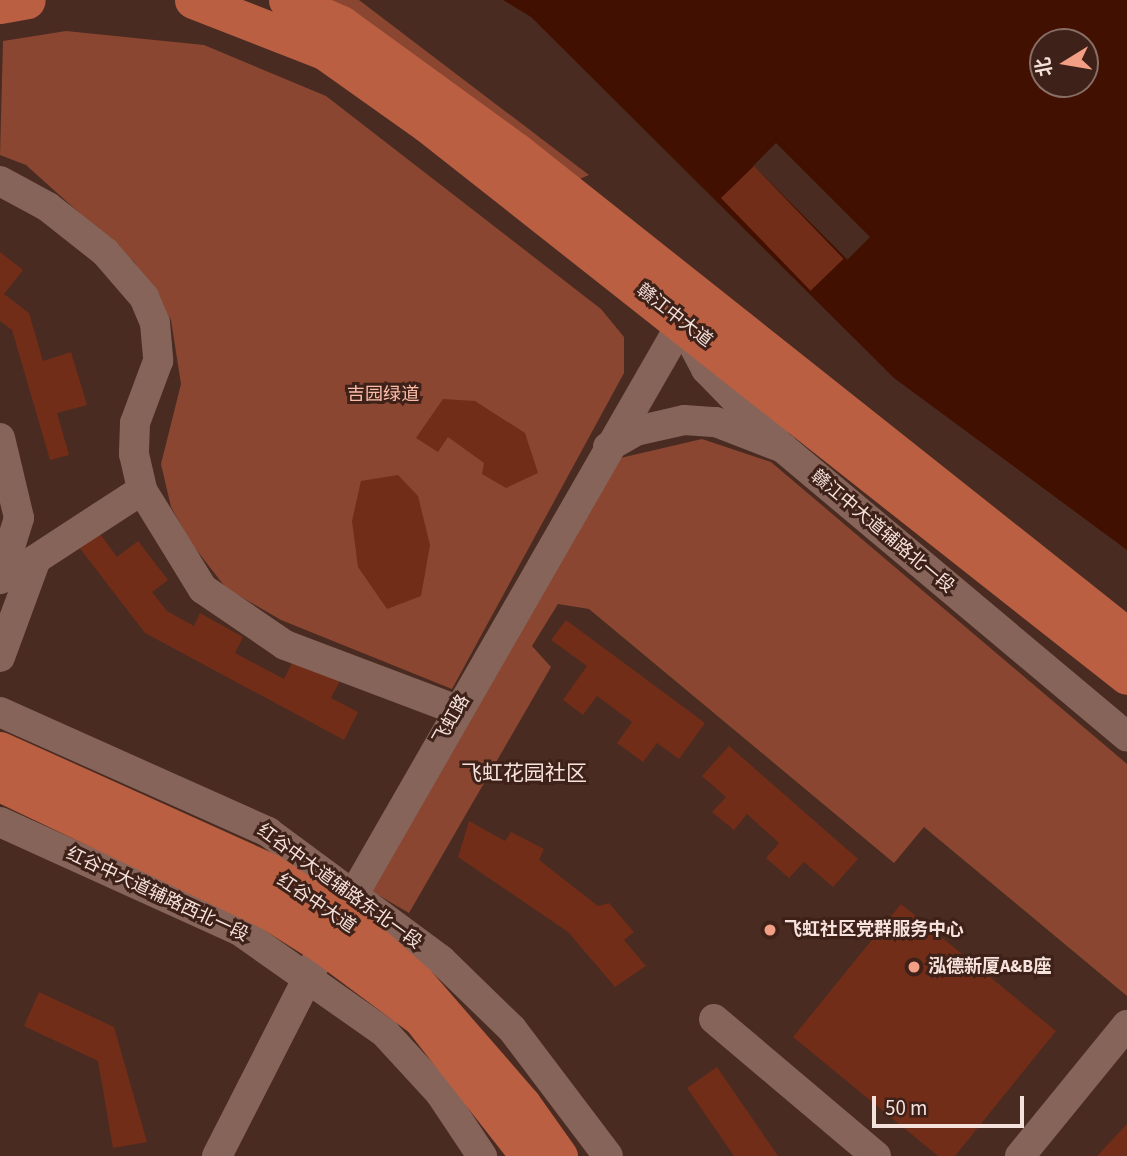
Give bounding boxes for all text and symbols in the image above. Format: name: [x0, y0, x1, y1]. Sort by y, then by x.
north arrow: [1029, 28, 1099, 98]
text: 北: [1030, 55, 1060, 79]
street label: 赣江中大道: [632, 280, 716, 352]
park label: 吉园绿道: [347, 384, 419, 406]
street label: 赣江中大道辅路北一段: [806, 466, 958, 598]
street label: 飞虹路: [429, 691, 475, 749]
district label: 飞虹花园社区: [461, 760, 587, 786]
street label: 红谷中大道辅路东北一段: [253, 820, 425, 954]
street label: 红谷中大道辅路西北一段: [63, 843, 251, 947]
street label: 红谷中大道: [273, 870, 359, 938]
place label: 飞虹社区党群服务中心: [784, 919, 964, 941]
marker: 飞虹社区党群服务中心: [762, 922, 778, 938]
place label: 泓德新厦A&B座: [928, 956, 1051, 978]
marker: 泓德新厦A&B座: [906, 959, 922, 975]
scale bar: [875, 1082, 1027, 1126]
text: 50 m: [885, 1093, 927, 1123]

